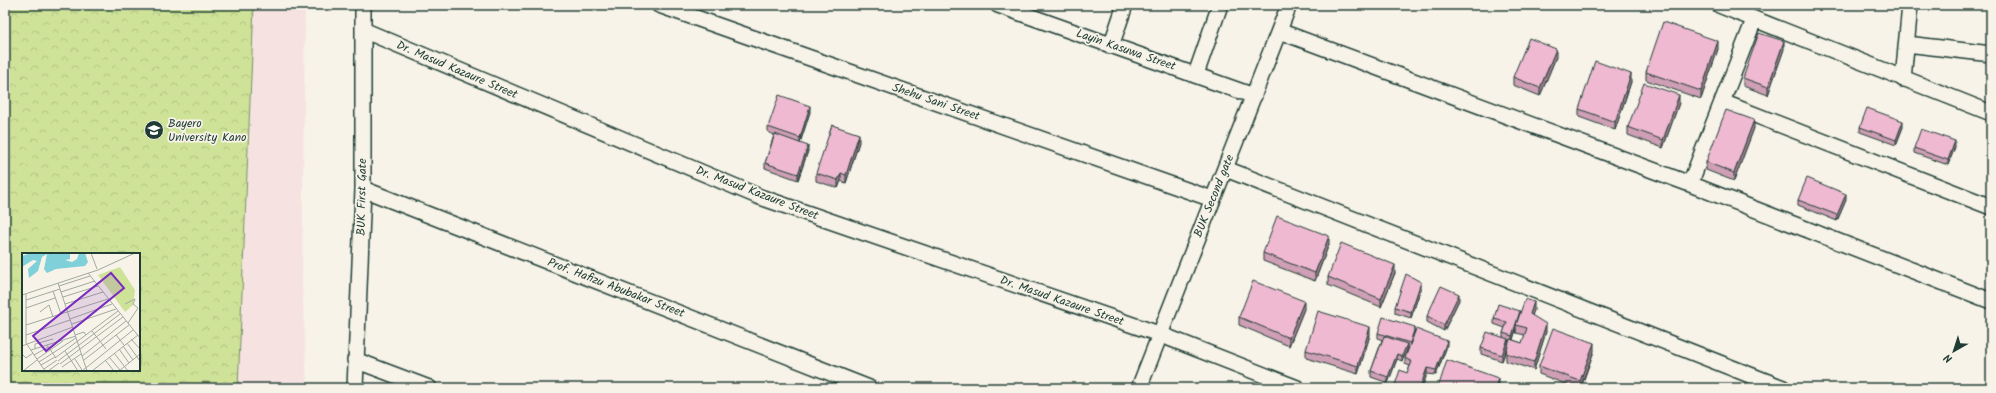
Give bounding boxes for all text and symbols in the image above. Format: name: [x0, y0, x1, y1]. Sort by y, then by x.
street label: Layin Kasuwa Street: [1074, 24, 1179, 76]
street label: Dr. Masud Kazaure Street: [393, 36, 521, 104]
street label: Shehu Sani Street: [890, 78, 983, 126]
place label: Bayero University Kano: [168, 114, 246, 147]
school or university icon: Bayero University Kano: [143, 119, 165, 141]
street label: BUK Second gate: [1189, 151, 1239, 240]
street label: BUK First Gate: [352, 158, 372, 236]
street label: Dr. Masud Kazaure Street: [693, 161, 821, 225]
inset map: [22, 253, 140, 371]
street label: Prof. Hafizu Abubakar Street: [545, 253, 688, 323]
street label: Dr. Masud Kazaure Street: [997, 271, 1127, 331]
north arrow: [1934, 331, 1974, 371]
text: N: [1940, 349, 1957, 367]

